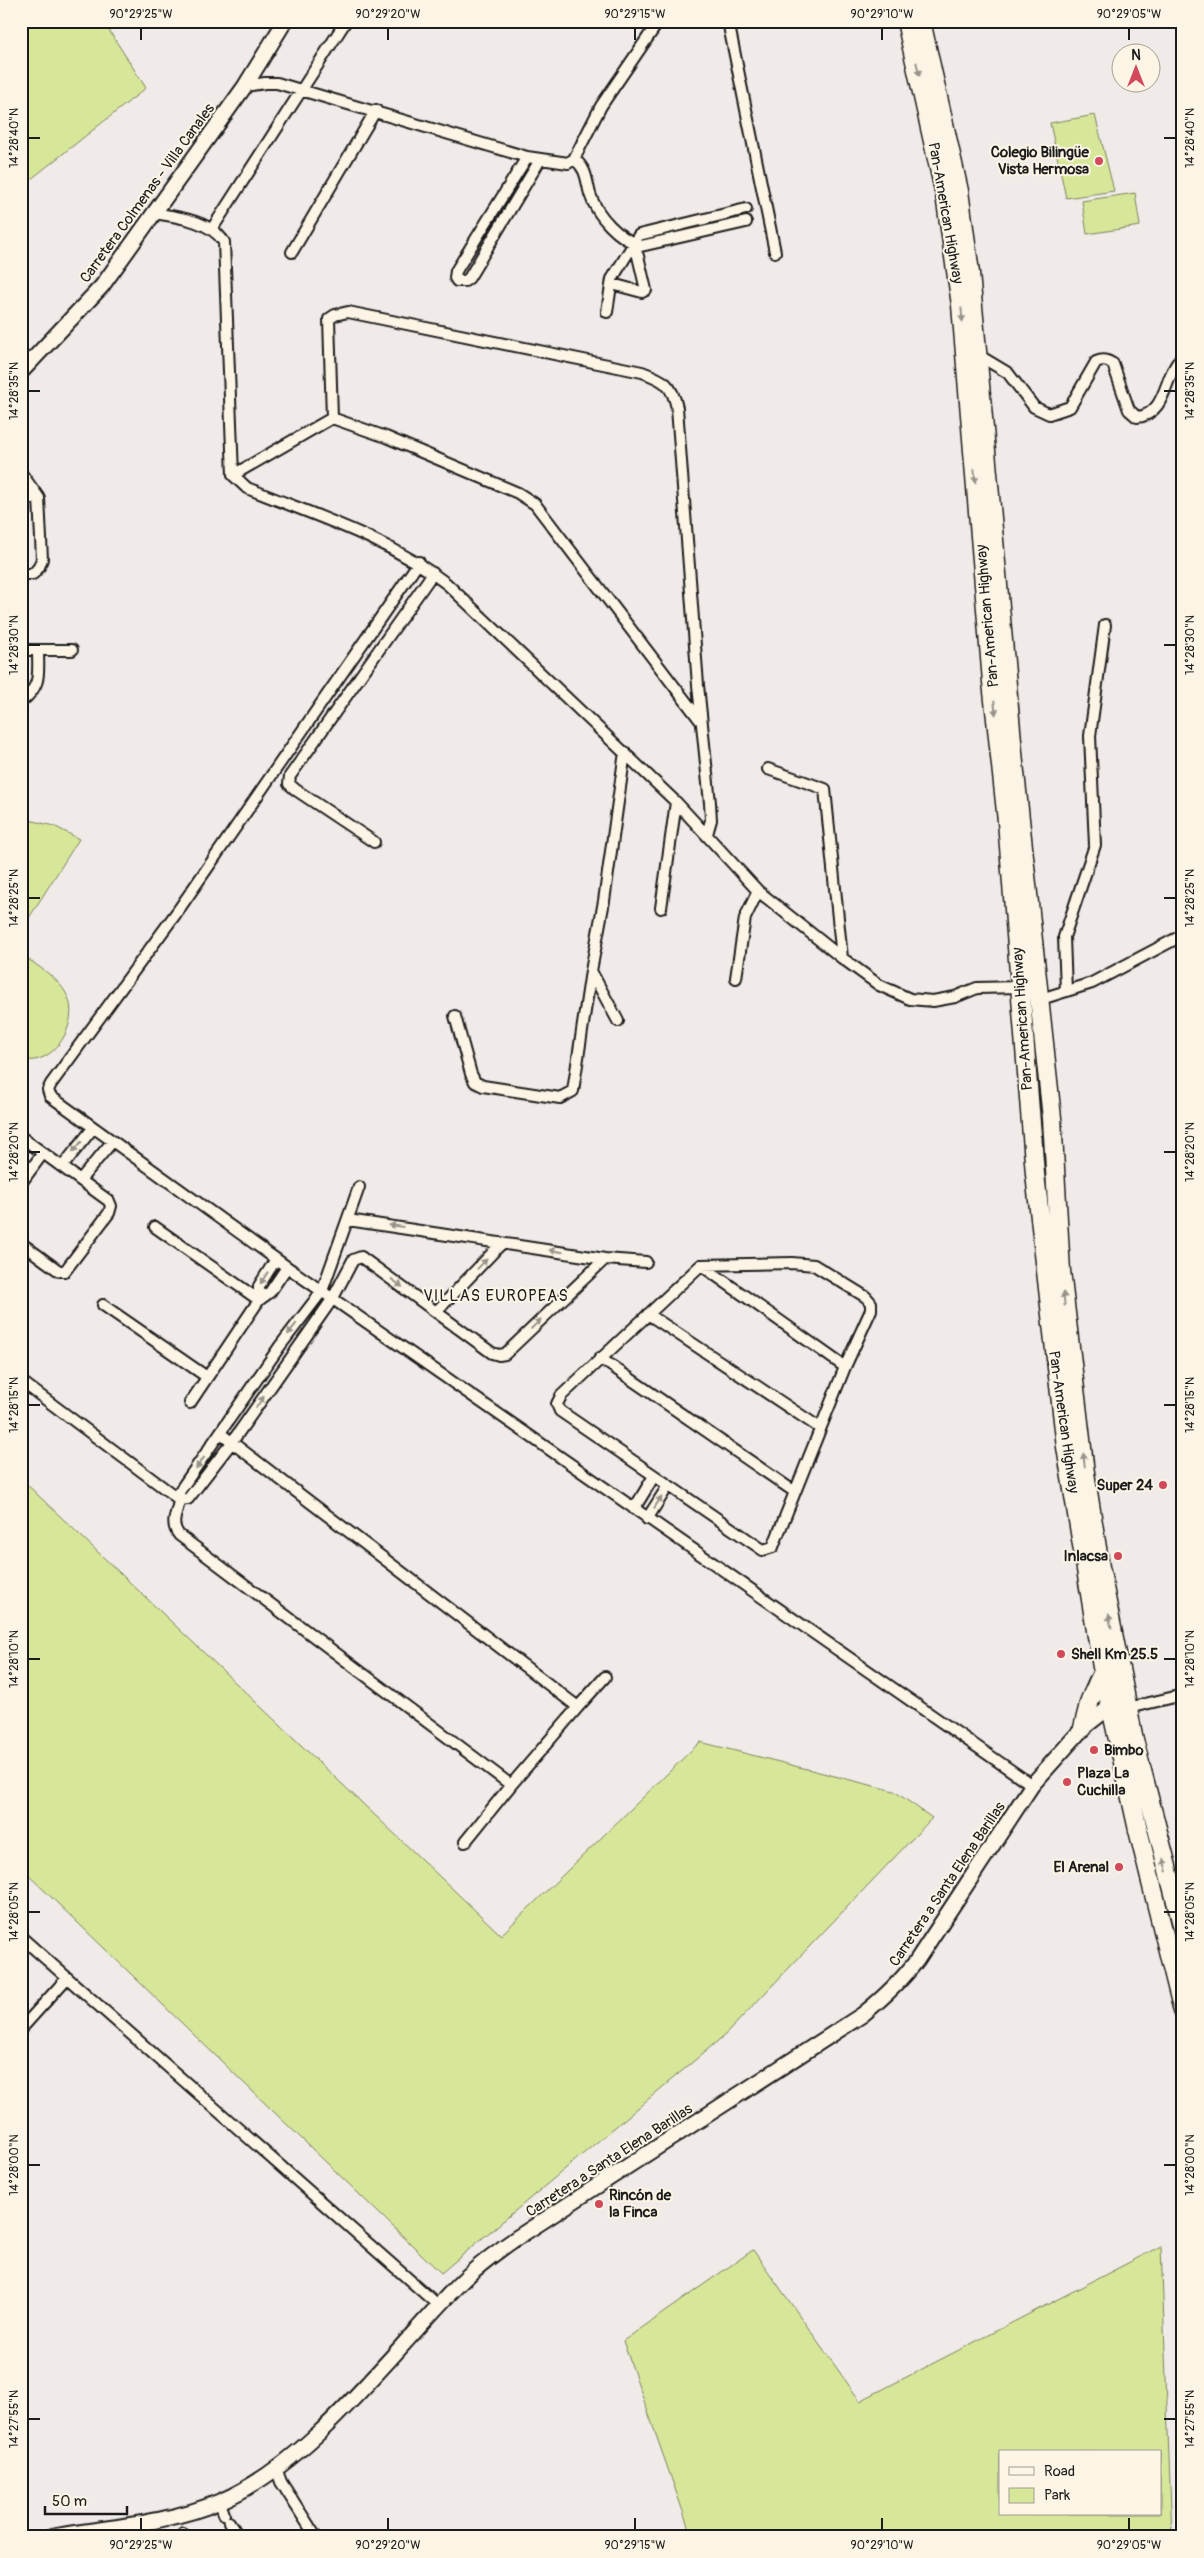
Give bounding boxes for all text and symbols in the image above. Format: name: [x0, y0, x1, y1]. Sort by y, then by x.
text: 90°29'25"W: [109, 7, 173, 22]
text: 90°29'20"W: [356, 7, 420, 22]
text: 90°29'15"W: [604, 7, 666, 22]
text: 90°29'10"W: [851, 7, 913, 22]
text: 90°29'05"W: [1097, 7, 1161, 22]
north arrow: [1112, 42, 1162, 92]
text: N: [1131, 47, 1141, 64]
one-way arrow: [914, 61, 922, 76]
street label: Carretera Colmenas - Villa Canales: [76, 100, 219, 287]
text: 14°28'40"N: [7, 108, 22, 168]
text: 14°28'40"N: [1183, 108, 1198, 168]
street label: Pan-American Highway: [924, 141, 967, 286]
place label: Colegio Bilingüe Vista Hermosa: [991, 143, 1090, 179]
marker: Colegio Bilingüe Vista Hermosa: [1093, 155, 1105, 167]
one-way arrow: [958, 307, 966, 323]
text: 14°28'35"N: [7, 362, 22, 420]
text: 14°28'35"N: [1183, 362, 1198, 420]
one-way arrow: [971, 469, 979, 485]
street label: Pan-American Highway: [972, 543, 1003, 688]
text: 14°28'30"N: [7, 615, 22, 675]
text: 14°28'30"N: [1183, 615, 1198, 675]
one-way arrow: [991, 700, 999, 716]
text: 14°28'25"N: [7, 869, 22, 927]
text: 14°28'25"N: [1183, 869, 1198, 927]
street label: Pan-American Highway: [1008, 946, 1037, 1091]
text: 14°28'20"N: [7, 1122, 22, 1182]
text: 14°28'20"N: [1183, 1122, 1198, 1182]
one-way arrow: [72, 1141, 83, 1154]
one-way arrow: [388, 1222, 404, 1230]
one-way arrow: [548, 1247, 564, 1255]
one-way arrow: [476, 1259, 488, 1271]
one-way arrow: [259, 1272, 268, 1285]
one-way arrow: [390, 1278, 404, 1288]
district label: VILLAS EUROPEAS: [423, 1286, 569, 1306]
one-way arrow: [1060, 1291, 1068, 1307]
one-way arrow: [530, 1318, 542, 1330]
one-way arrow: [287, 1323, 298, 1336]
street label: Pan-American Highway: [1044, 1350, 1083, 1495]
text: 14°28'15"N: [7, 1377, 22, 1433]
text: 14°28'15"N: [1183, 1377, 1198, 1433]
one-way arrow: [255, 1395, 265, 1409]
one-way arrow: [1080, 1452, 1088, 1468]
one-way arrow: [195, 1456, 205, 1470]
place label: Super 24: [1097, 1476, 1153, 1495]
marker: Super 24: [1157, 1479, 1169, 1491]
one-way arrow: [653, 1496, 663, 1509]
place label: Inlacsa: [1063, 1547, 1108, 1566]
marker: Inlacsa: [1112, 1550, 1124, 1562]
one-way arrow: [1106, 1613, 1114, 1628]
text: 14°28'10"N: [7, 1630, 22, 1688]
text: 14°28'10"N: [1183, 1630, 1198, 1688]
place label: Shell Km 25.5: [1071, 1645, 1158, 1664]
marker: Shell Km 25.5: [1055, 1648, 1067, 1660]
place label: Bimbo: [1104, 1741, 1144, 1760]
marker: Bimbo: [1088, 1744, 1100, 1756]
place label: Plaza La Cuchilla: [1077, 1764, 1129, 1800]
marker: Plaza La Cuchilla: [1061, 1776, 1073, 1788]
street label: Carretera a Santa Elena Barillas: [885, 1798, 1010, 1970]
one-way arrow: [1161, 1857, 1169, 1872]
place label: El Arenal: [1053, 1858, 1109, 1877]
marker: El Arenal: [1113, 1861, 1125, 1873]
text: 14°28'05"N: [7, 1882, 22, 1942]
text: 14°28'05"N: [1183, 1882, 1198, 1942]
street label: Carretera a Santa Elena Barillas: [522, 2099, 696, 2221]
text: 14°28'00"N: [7, 2134, 22, 2196]
text: 14°28'00"N: [1183, 2134, 1198, 2196]
place label: Rincón de la Finca: [609, 2186, 672, 2222]
marker: Rincón de la Finca: [593, 2198, 605, 2210]
text: 14°27'55"N: [7, 2390, 22, 2448]
text: 14°27'55"N: [1183, 2390, 1198, 2448]
legend: [999, 2450, 1162, 2516]
text: Road: [1044, 2462, 1075, 2481]
scale bar: [45, 2483, 128, 2515]
text: Park: [1044, 2486, 1071, 2505]
text: 50 m: [52, 2492, 87, 2511]
text: 90°29'25"W: [109, 2538, 173, 2553]
text: 90°29'20"W: [356, 2538, 420, 2553]
text: 90°29'15"W: [604, 2538, 666, 2553]
text: 90°29'10"W: [851, 2538, 913, 2553]
text: 90°29'05"W: [1097, 2538, 1161, 2553]

